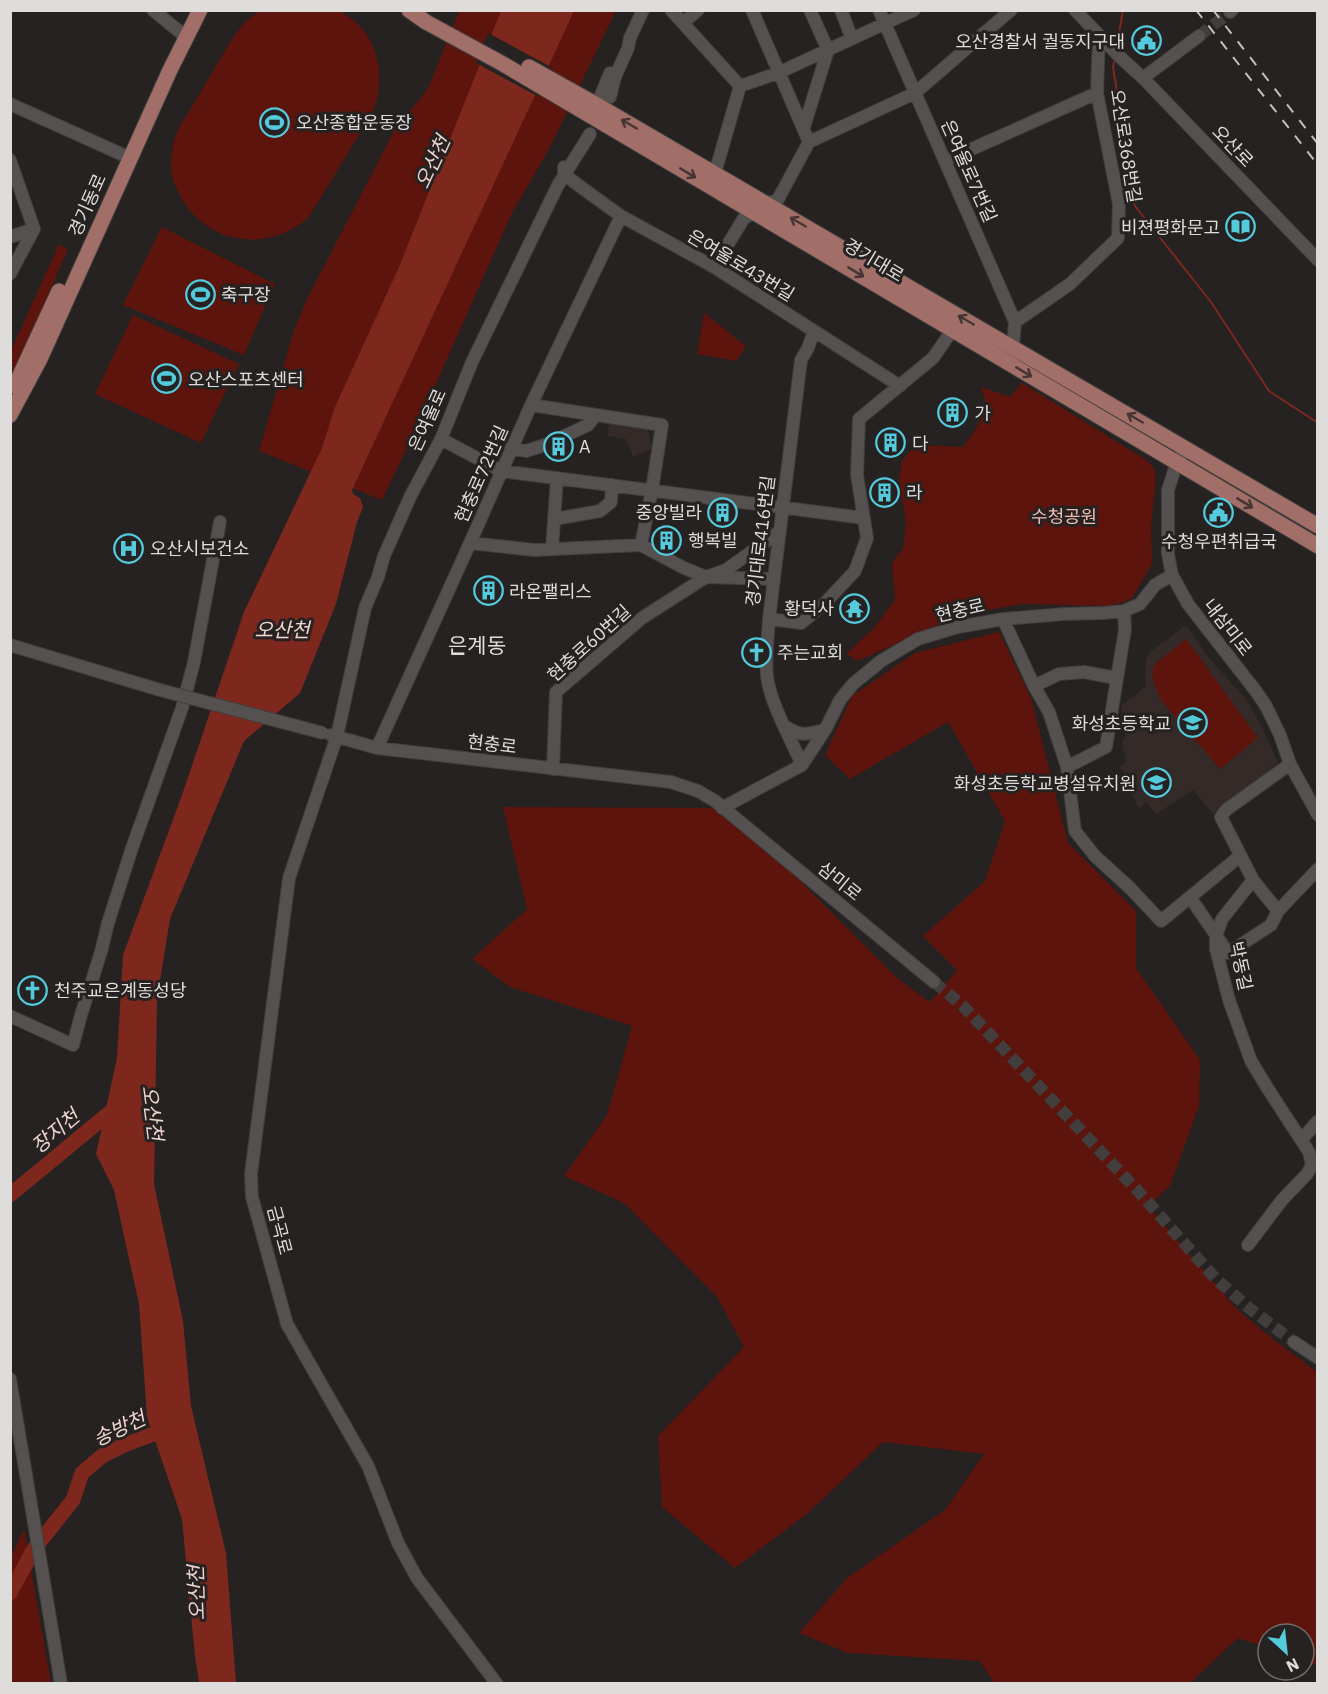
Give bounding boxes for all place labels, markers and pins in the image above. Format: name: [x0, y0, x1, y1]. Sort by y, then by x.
public building icon: 오산경찰서 궐동지구대: [1130, 25, 1162, 57]
place label: 오산경찰서 궐동지구대: [955, 30, 1125, 53]
sports icon: 오산종합운동장: [259, 106, 291, 138]
place label: 오산종합운동장: [296, 111, 412, 134]
library icon: 비젼평화문고: [1225, 211, 1257, 243]
place label: 비젼평화문고: [1121, 216, 1220, 239]
sports icon: 축구장: [184, 278, 216, 310]
place label: 축구장: [221, 283, 271, 306]
sports icon: 오산스포츠센터: [151, 363, 183, 395]
place label: 오산스포츠센터: [188, 368, 304, 391]
building icon: 가: [937, 397, 969, 429]
place label: 가: [974, 402, 991, 425]
building icon: 다: [875, 427, 907, 459]
building icon: A: [542, 430, 574, 462]
place label: 다: [912, 432, 929, 455]
place label: A: [579, 435, 591, 458]
building icon: 라: [869, 476, 901, 508]
place label: 라: [906, 481, 923, 504]
building icon: 중앙빌라: [707, 496, 739, 528]
public building icon: 수청우편취급국: [1203, 496, 1235, 528]
place label: 중앙빌라: [636, 501, 702, 524]
building icon: 행복빌: [651, 524, 683, 556]
place label: 행복빌: [688, 529, 738, 552]
place label: 수청우편취급국: [1161, 530, 1277, 553]
hospital icon: 오산시보건소: [113, 532, 145, 564]
place label: 오산시보건소: [150, 537, 249, 560]
building icon: 라온팰리스: [472, 575, 504, 607]
place label: 라온팰리스: [509, 580, 592, 603]
temple icon: 황덕사: [839, 592, 871, 624]
place label: 황덕사: [784, 597, 834, 620]
church icon: 주는교회: [740, 636, 772, 668]
place label: 주는교회: [777, 641, 843, 664]
school or university icon: 화성초등학교: [1176, 707, 1208, 739]
place label: 화성초등학교: [1072, 712, 1171, 735]
school or university icon: 화성초등학교병설유치원: [1141, 767, 1173, 799]
place label: 화성초등학교병설유치원: [954, 772, 1136, 795]
church icon: 천주교은계동성당: [17, 974, 49, 1006]
place label: 천주교은계동성당: [54, 979, 186, 1002]

